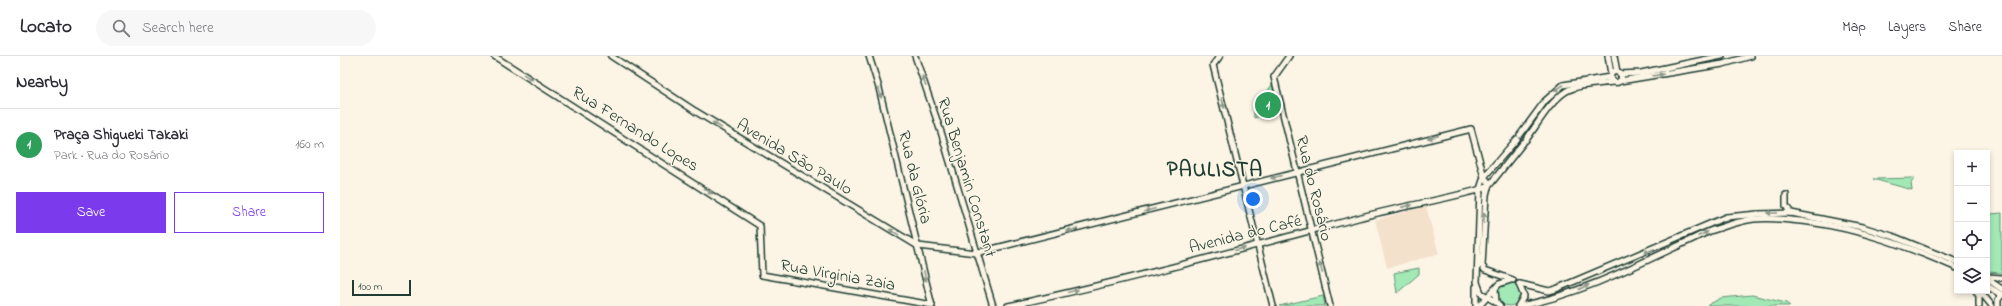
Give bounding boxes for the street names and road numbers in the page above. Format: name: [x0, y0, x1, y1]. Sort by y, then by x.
street label: Rua Fernando Lopes: [567, 80, 704, 178]
street label: Rua Benjamin Constant: [930, 95, 1003, 261]
street label: Avenida São Paulo: [731, 113, 857, 202]
street label: Rua da Glória: [891, 128, 938, 227]
street label: Rua do Rosário: [1288, 133, 1339, 244]
street label: Avenida do Café: [1186, 208, 1305, 261]
street label: Rua Virginia Zaia: [778, 253, 897, 300]

